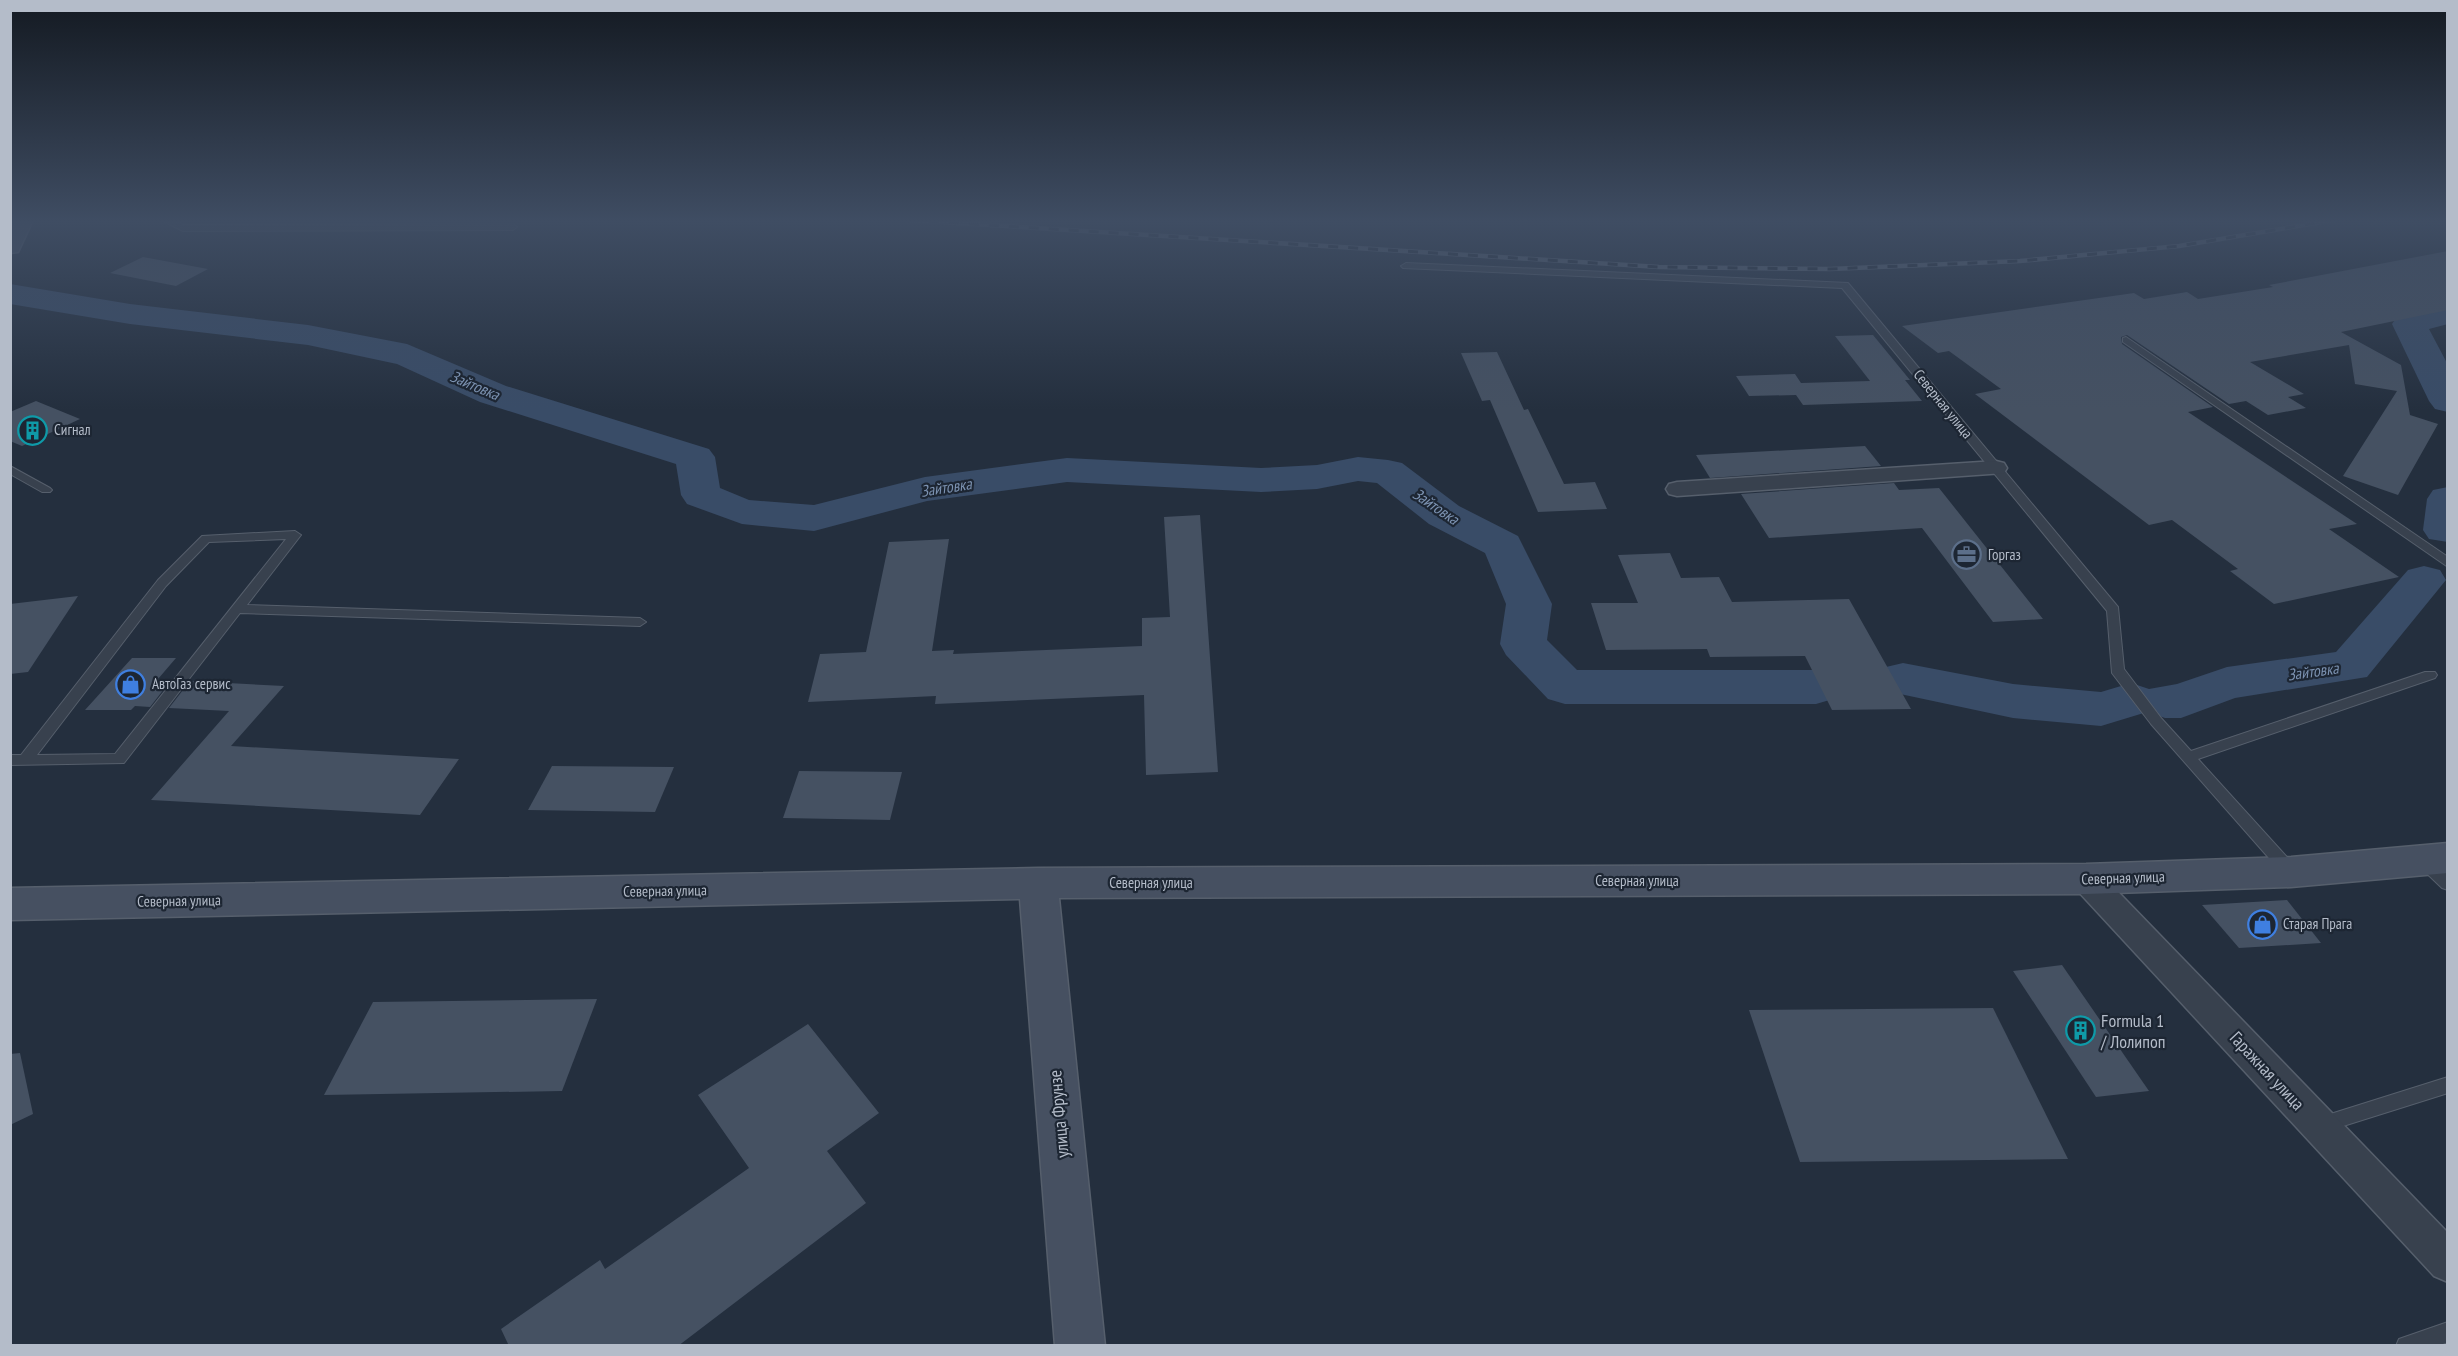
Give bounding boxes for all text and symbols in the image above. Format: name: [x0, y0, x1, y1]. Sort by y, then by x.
street label: Северная улица: [1910, 365, 1977, 442]
water label: Зайтовка: [448, 366, 504, 405]
building icon: Сигнал: [17, 414, 49, 446]
place label: Сигнал: [54, 420, 91, 439]
water label: Зайтовка: [919, 473, 974, 501]
water label: Зайтовка: [1409, 483, 1464, 530]
office icon: Горгаз: [1951, 539, 1983, 571]
place label: Горгаз: [1988, 545, 2021, 564]
water label: Зайтовка: [2286, 657, 2341, 684]
shop icon: АвтоГаз сервис: [115, 668, 147, 700]
place label: АвтоГаз сервис: [152, 674, 231, 693]
street label: Северная улица: [2081, 867, 2165, 888]
street label: Северная улица: [1595, 871, 1679, 890]
street label: Северная улица: [1109, 873, 1193, 892]
street label: Северная улица: [623, 880, 707, 901]
street label: Северная улица: [137, 890, 221, 911]
shop icon: Старая Прага: [2246, 908, 2278, 940]
place label: Старая Прага: [2283, 914, 2352, 933]
place label: Formula 1 / Лолипоп: [2100, 1009, 2165, 1053]
building icon: Formula 1 / Лолипоп: [2064, 1015, 2096, 1047]
street label: Гаражная улица: [2225, 1026, 2310, 1115]
street label: улица Фрунзе: [1043, 1069, 1074, 1159]

